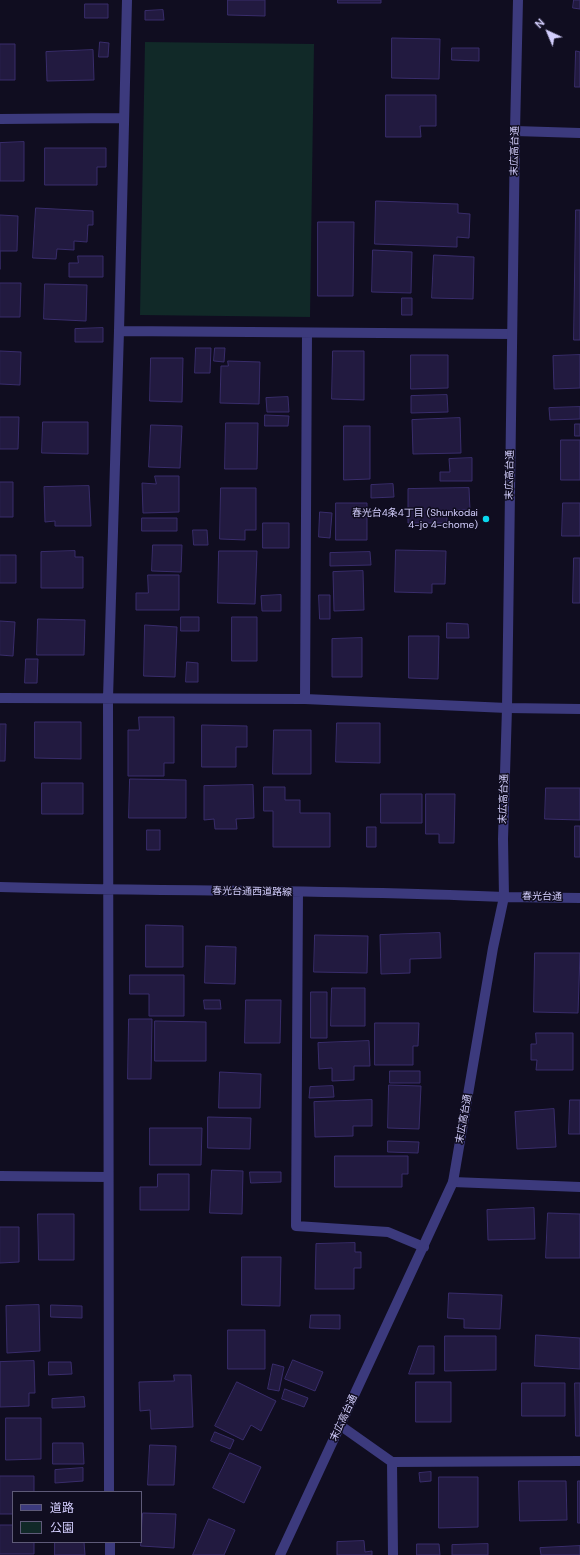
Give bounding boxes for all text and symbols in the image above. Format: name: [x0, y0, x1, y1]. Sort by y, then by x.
north arrow: [528, 12, 568, 52]
text: N: [532, 16, 547, 31]
street label: 末広高台通: [509, 126, 521, 176]
street label: 末広高台通: [504, 450, 516, 500]
place label: 春光台4条4丁目 (Shunkodai 4-jo 4-chome): [352, 507, 478, 530]
marker: 春光台4条4丁目 (Shunkodai 4-jo 4-chome): [481, 514, 491, 524]
street label: 末広高台通: [497, 774, 511, 824]
street label: 春光台通西道路線: [212, 885, 292, 899]
street label: 春光台通: [522, 891, 562, 903]
street label: 末広高台通: [454, 1093, 474, 1145]
street label: 末広高台通: [328, 1393, 360, 1443]
legend: [12, 1491, 142, 1543]
text: 道路: [50, 1500, 74, 1516]
text: 公園: [50, 1520, 74, 1536]

